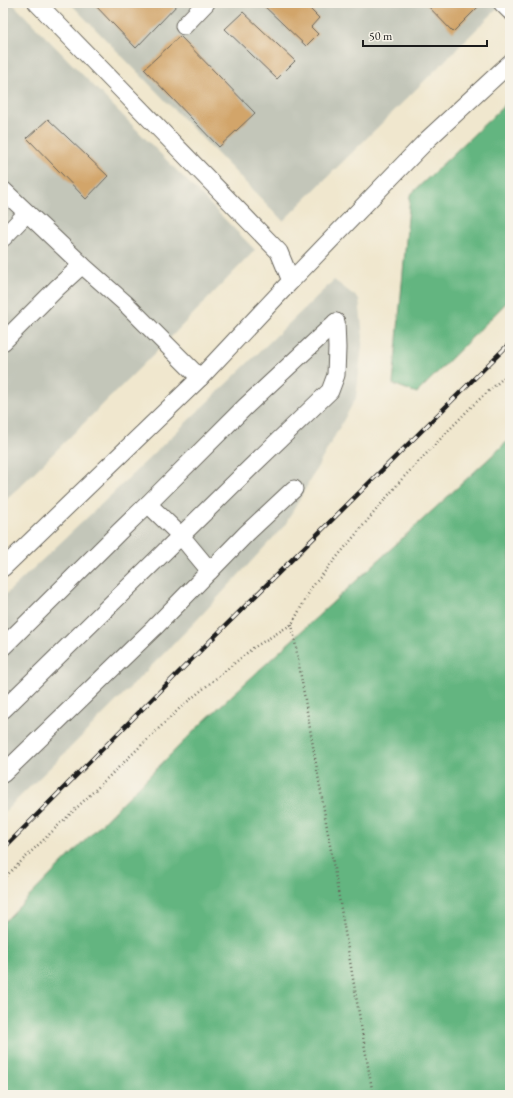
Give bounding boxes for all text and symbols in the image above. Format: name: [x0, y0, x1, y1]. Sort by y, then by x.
scale bar: [363, 22, 487, 48]
text: 50 m: [369, 28, 393, 44]

